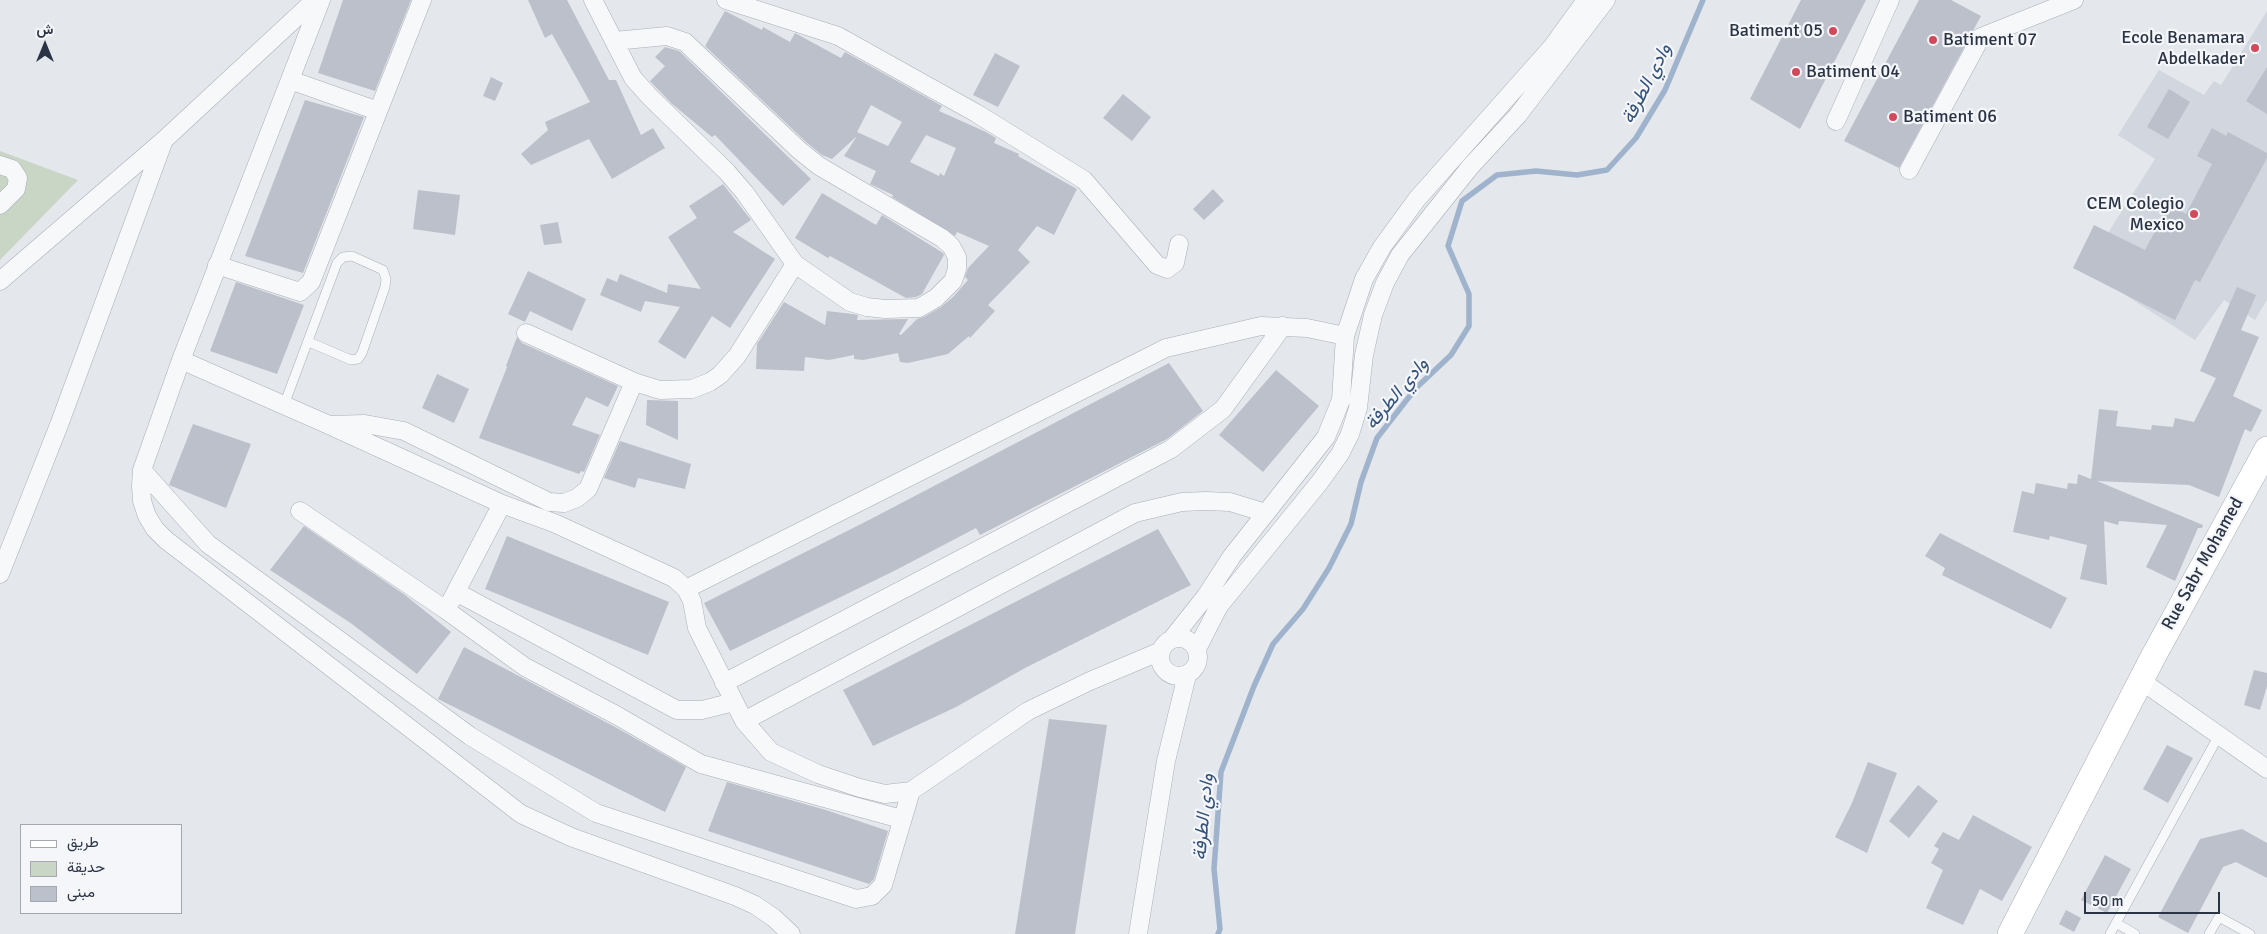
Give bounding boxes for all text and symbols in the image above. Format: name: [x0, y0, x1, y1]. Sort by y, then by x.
north arrow: [20, 20, 70, 70]
place label: Batiment 05: [1729, 20, 1823, 42]
text: ش: [37, 21, 53, 38]
marker: Batiment 05: [1827, 25, 1839, 37]
place label: Ecole Benamara Abdelkader: [2121, 27, 2245, 70]
place label: Batiment 07: [1943, 29, 2037, 51]
marker: Batiment 07: [1927, 34, 1939, 46]
water label: وادي الطرفة: [1617, 40, 1677, 128]
marker: Ecole Benamara Abdelkader: [2249, 42, 2261, 54]
place label: Batiment 04: [1806, 61, 1900, 83]
marker: Batiment 04: [1790, 66, 1802, 78]
place label: Batiment 06: [1903, 106, 1997, 128]
marker: Batiment 06: [1887, 111, 1899, 123]
place label: CEM Colegio Mexico: [2087, 193, 2184, 235]
marker: CEM Colegio Mexico: [2188, 208, 2200, 220]
water label: وادي الطرفة: [1360, 353, 1434, 435]
street label: Rue Sabr Mohamed: [2158, 494, 2248, 634]
water label: وادي الطرفة: [1189, 773, 1219, 861]
legend: [20, 824, 182, 914]
text: طريق: [67, 833, 99, 851]
text: حديقة: [67, 858, 105, 876]
scale bar: [2087, 882, 2223, 914]
text: مبنى: [67, 883, 95, 901]
text: 50 m: [2092, 892, 2123, 910]

